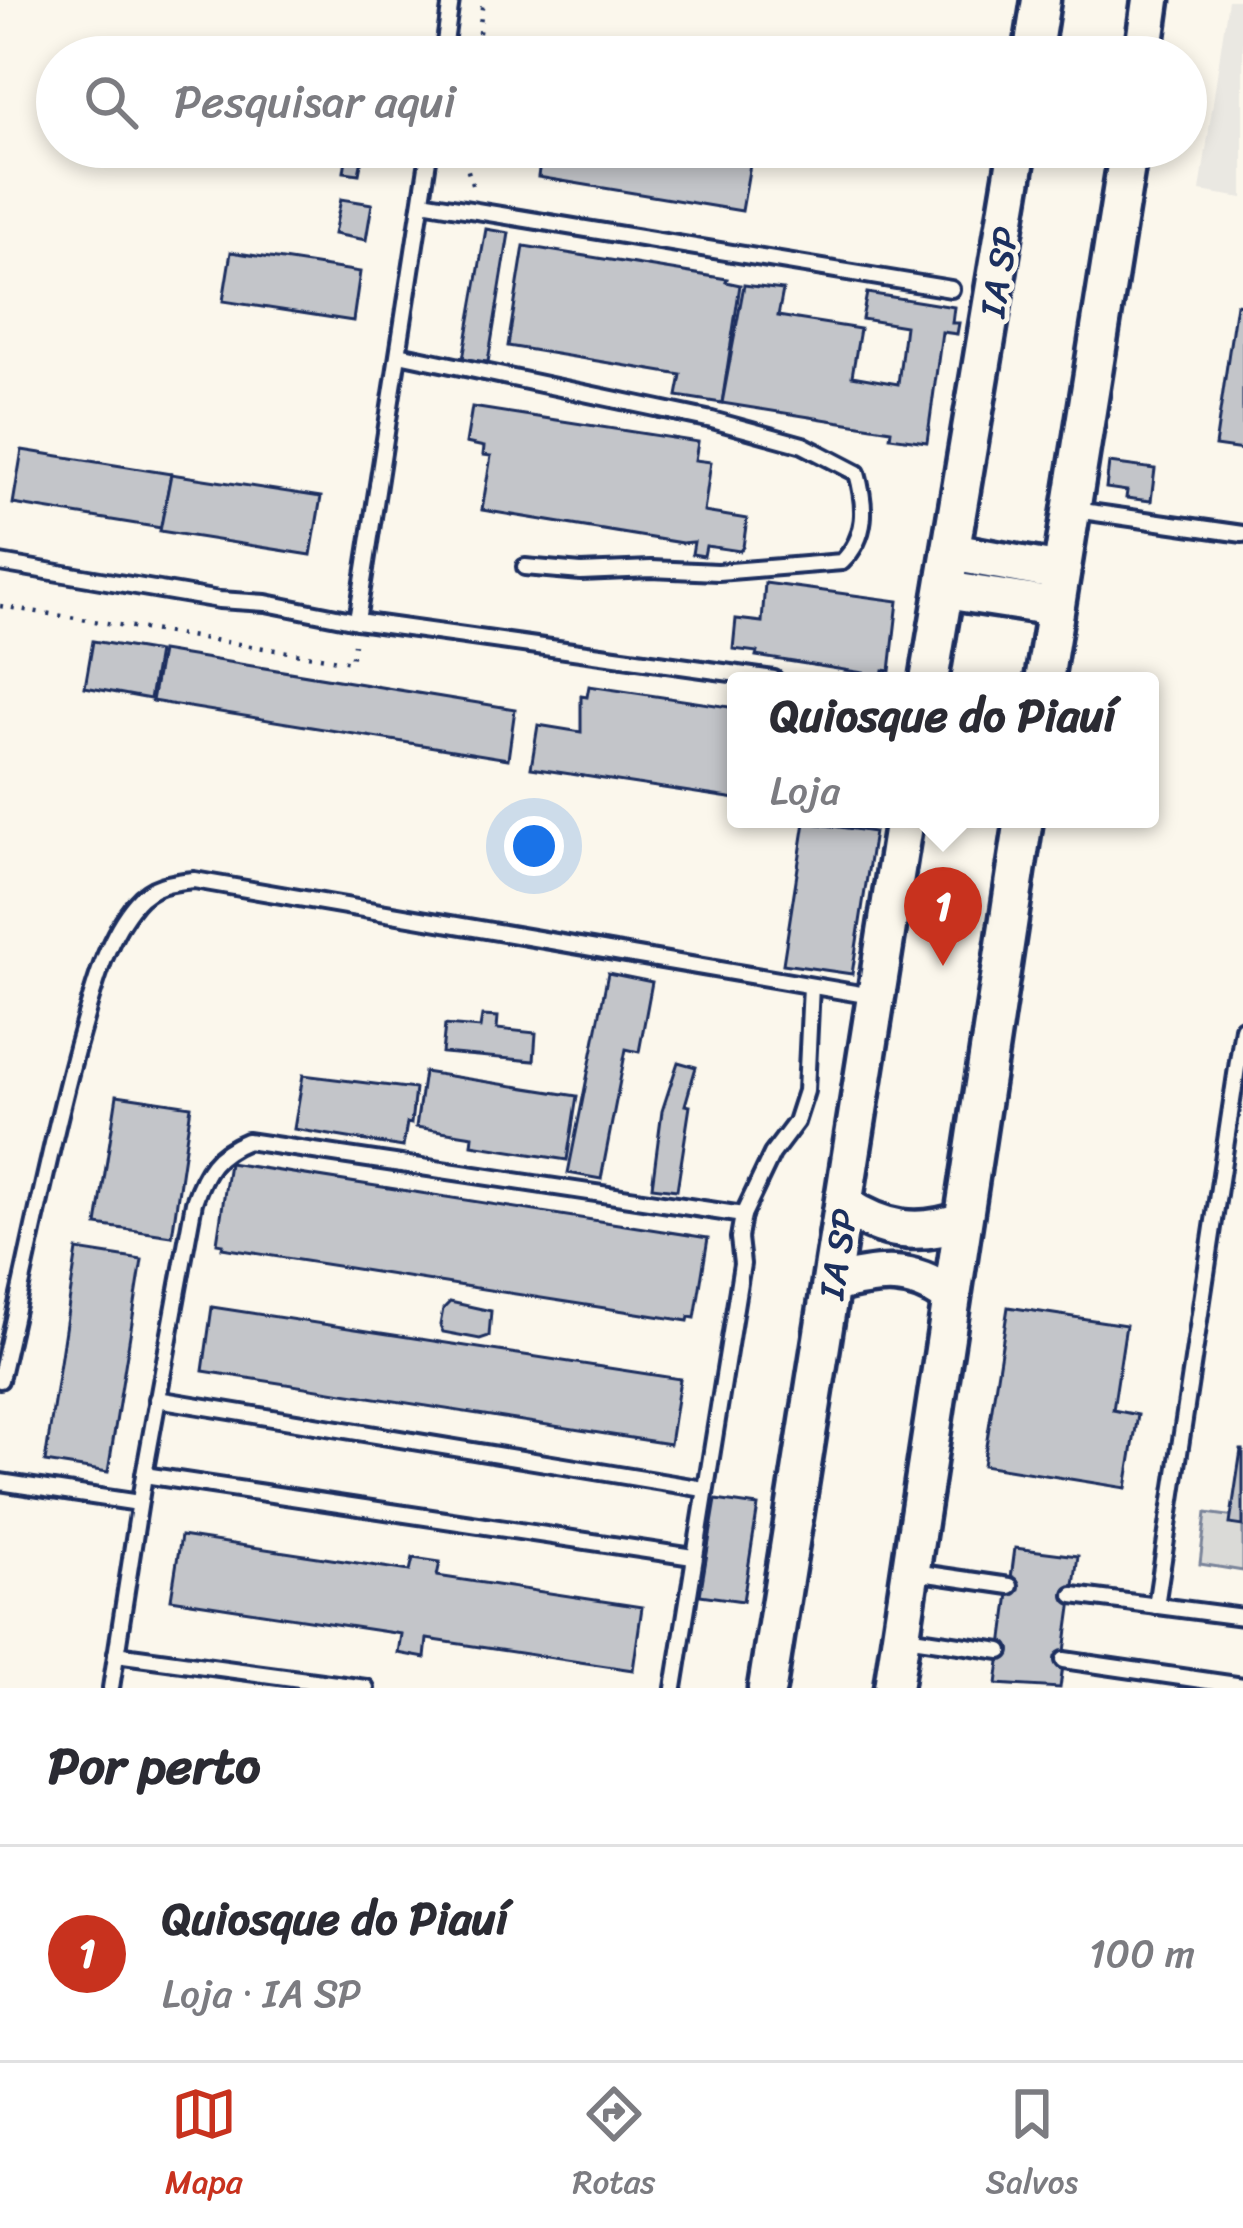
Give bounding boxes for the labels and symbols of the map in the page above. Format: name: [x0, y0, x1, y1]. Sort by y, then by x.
street label: IA SP: [960, 222, 1038, 323]
your location: [504, 816, 564, 876]
pin: 1: [904, 867, 982, 966]
street label: IA SP: [799, 1204, 877, 1305]

